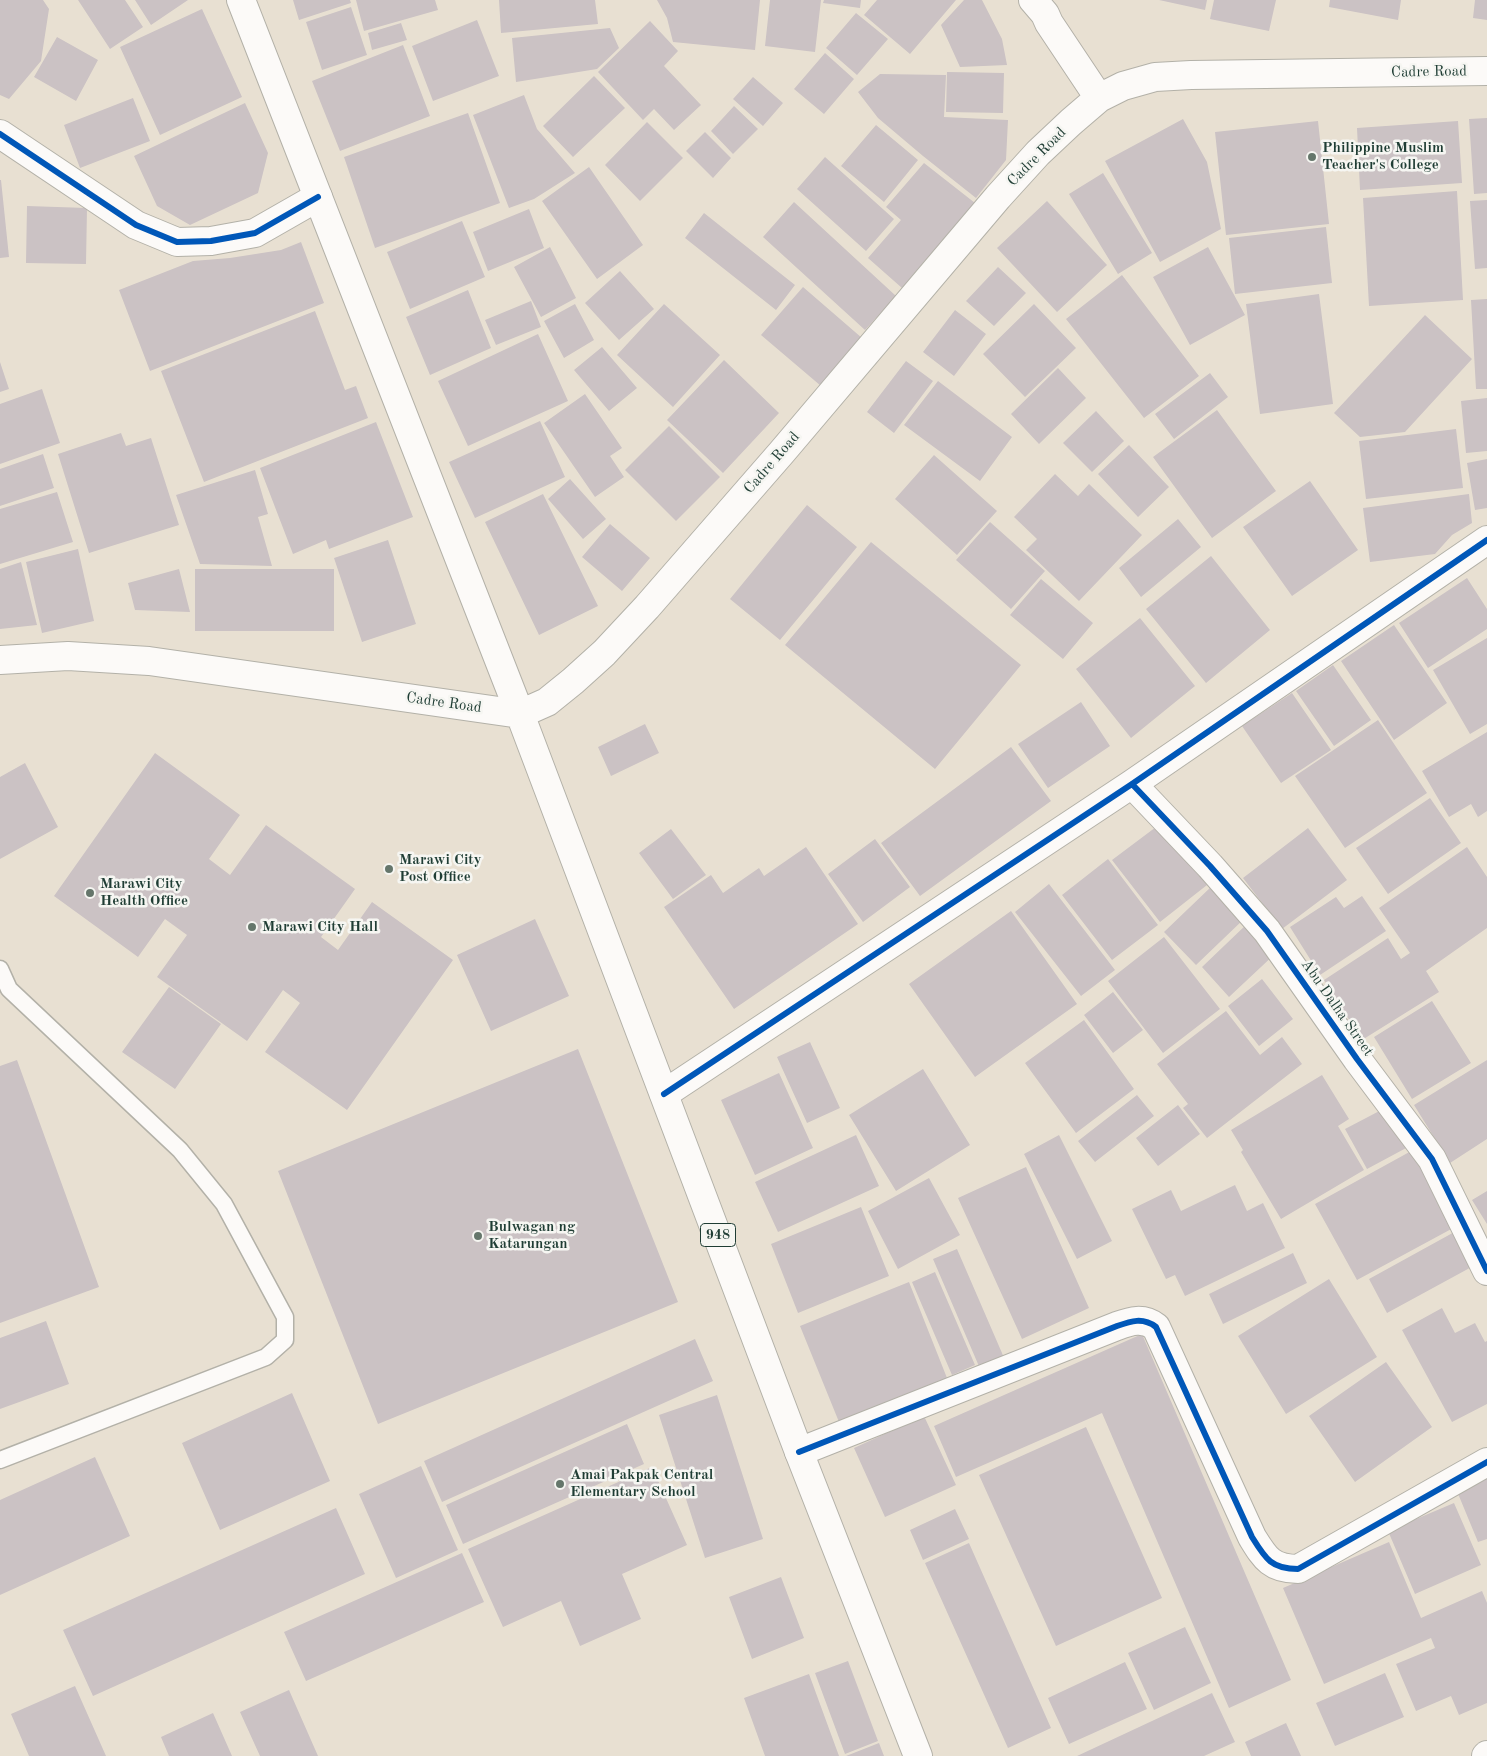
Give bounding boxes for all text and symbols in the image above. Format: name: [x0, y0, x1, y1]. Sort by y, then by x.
street label: Cadre Road: [1391, 62, 1467, 82]
street label: Cadre Road: [1004, 124, 1070, 190]
place label: Philippine Muslim Teacher's College: [1322, 139, 1444, 174]
marker: Philippine Muslim Teacher's College: [1306, 151, 1318, 163]
street label: Cadre Road: [740, 428, 804, 498]
street label: Cadre Road: [405, 689, 483, 717]
place label: Marawi City Post Office: [399, 851, 482, 886]
marker: Marawi City Post Office: [383, 863, 395, 875]
place label: Marawi City Health Office: [100, 875, 188, 910]
marker: Marawi City Health Office: [84, 887, 96, 899]
place label: Marawi City Hall: [262, 918, 378, 936]
marker: Marawi City Hall: [246, 921, 258, 933]
street label: Abu Dalha Street: [1297, 956, 1377, 1060]
place label: Bulwagan ng Katarungan: [488, 1218, 575, 1253]
road number: 948: [700, 1224, 736, 1246]
marker: Bulwagan ng Katarungan: [472, 1230, 484, 1242]
place label: Amai Pakpak Central Elementary School: [570, 1466, 713, 1501]
marker: Amai Pakpak Central Elementary School: [554, 1478, 566, 1490]

